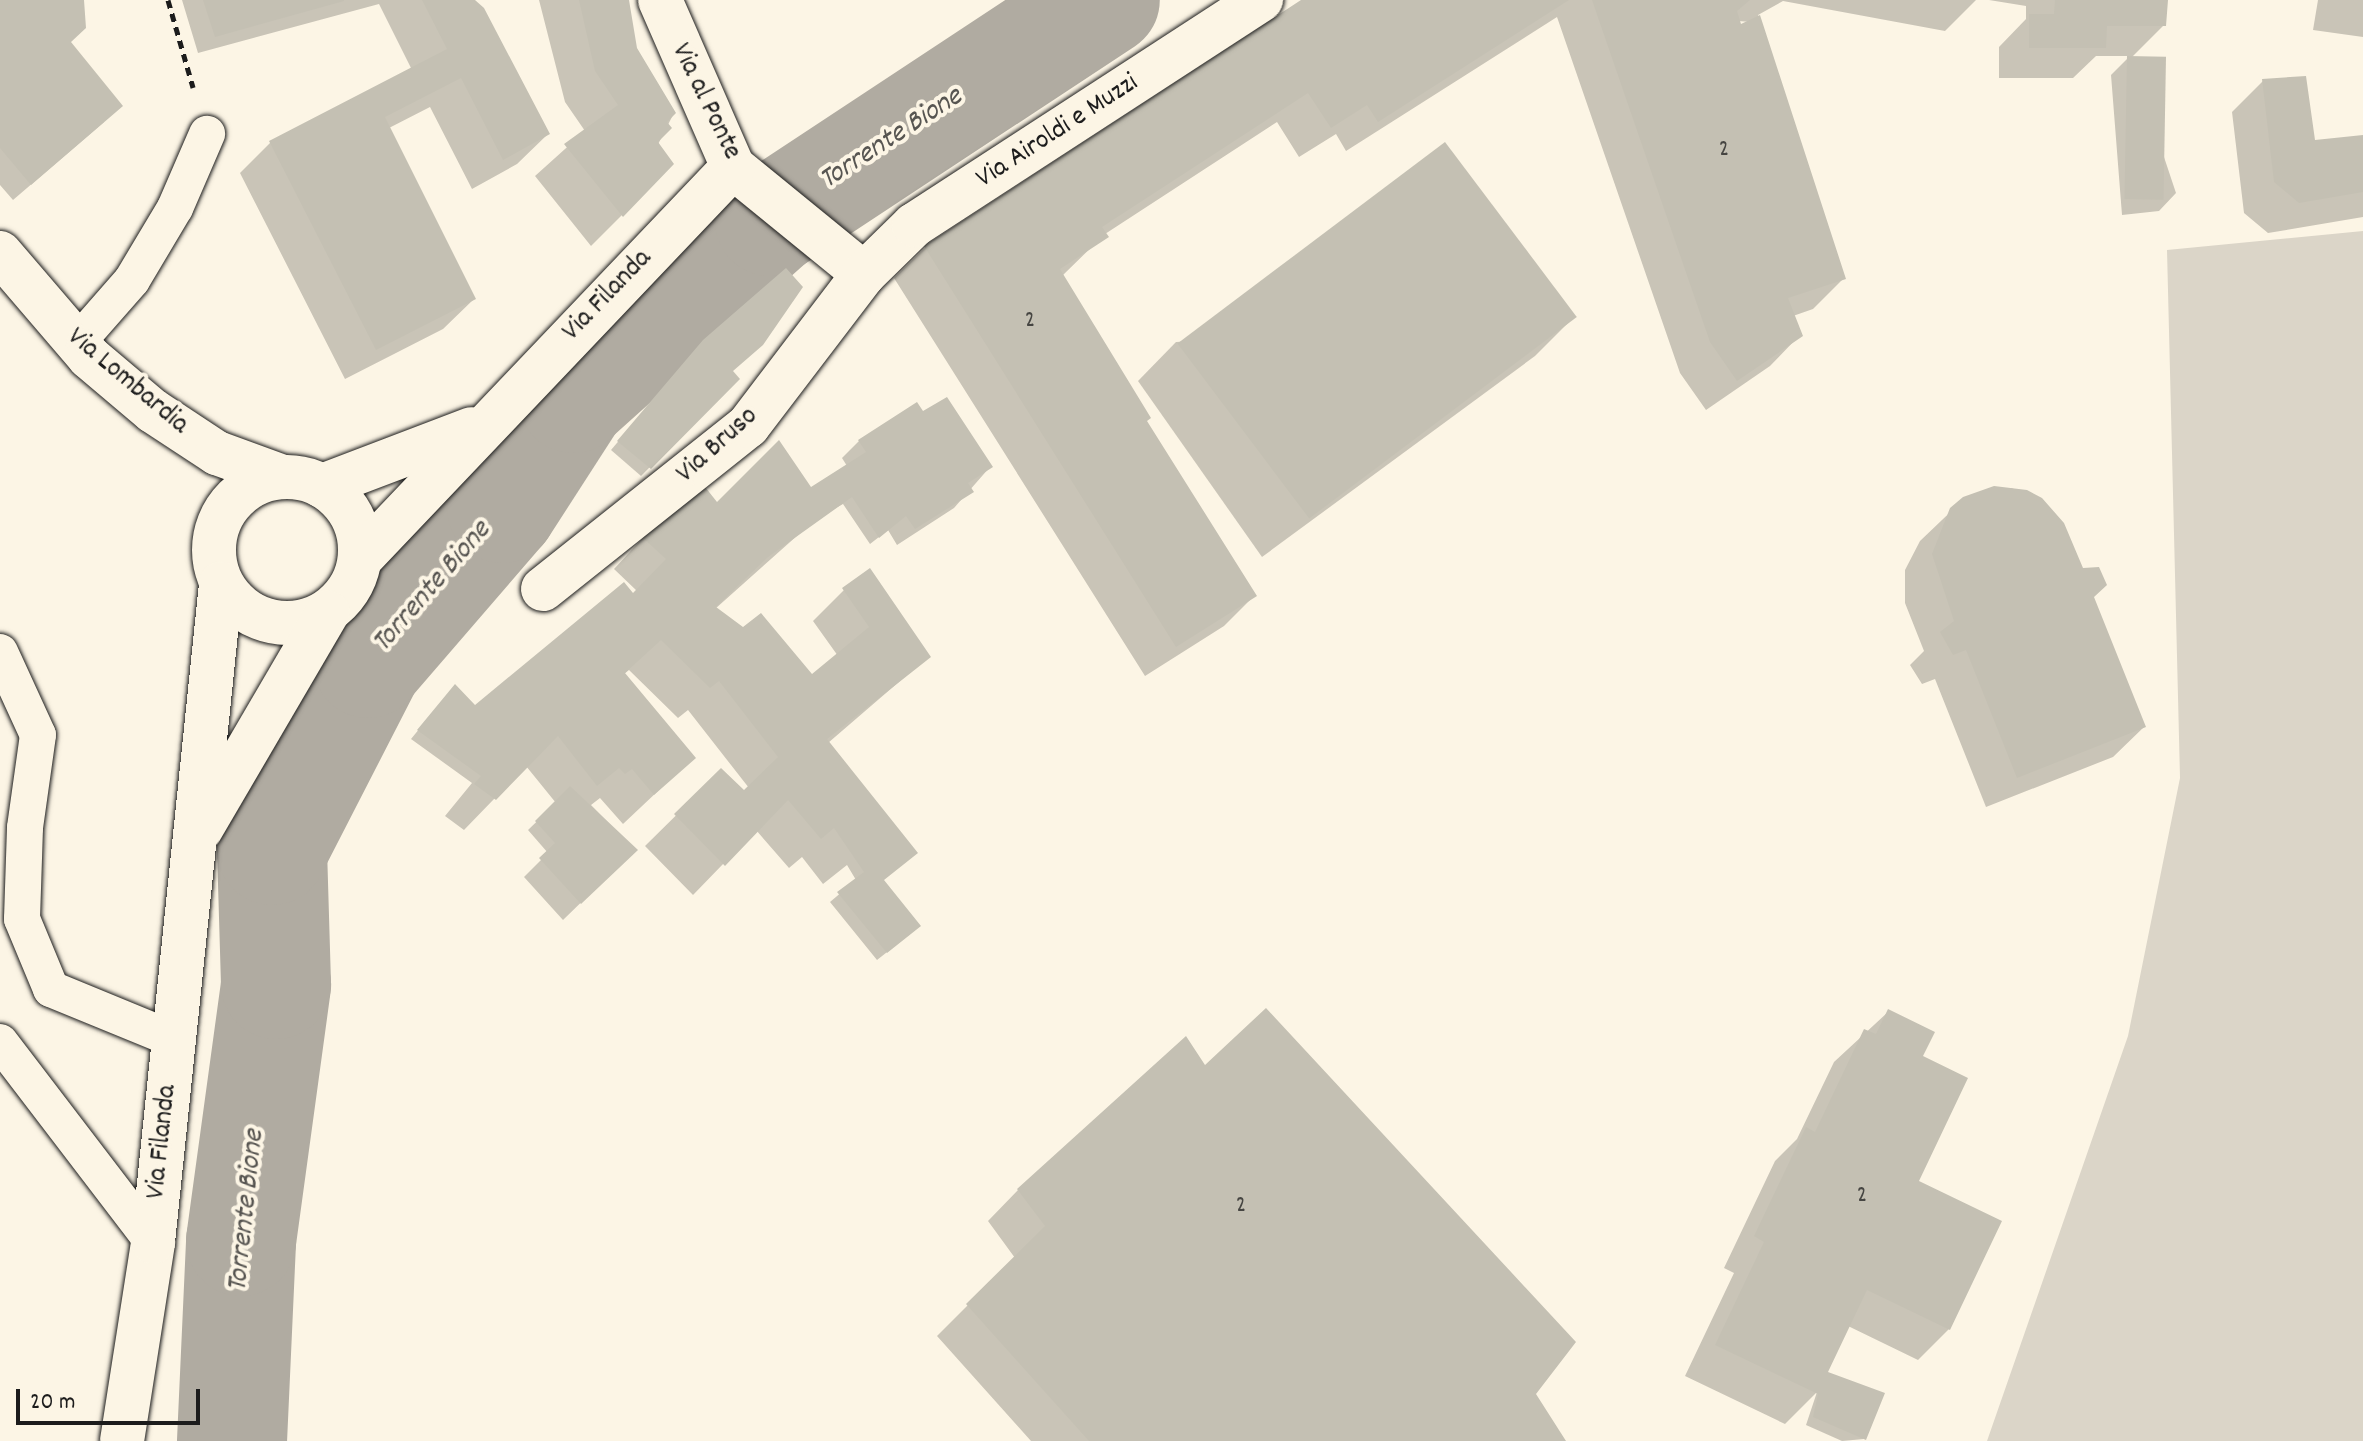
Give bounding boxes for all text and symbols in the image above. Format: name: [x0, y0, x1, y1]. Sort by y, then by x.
street label: Via al Ponte: [662, 38, 748, 166]
street label: Via Airoldi e Muzzi: [971, 67, 1145, 197]
water label: Torrente Bione: [814, 80, 970, 200]
house number: 2: [1719, 137, 1729, 165]
street label: Via Filanda: [556, 243, 660, 349]
house number: 2: [1025, 308, 1035, 336]
street label: Via Lombardia: [59, 321, 195, 443]
street label: Via Bruso: [670, 401, 766, 491]
water label: Torrente Bione: [366, 515, 500, 661]
street label: Via Filanda: [140, 1083, 186, 1201]
water label: Torrente Bione: [222, 1128, 274, 1294]
house number: 2: [1857, 1183, 1867, 1211]
house number: 2: [1236, 1193, 1246, 1221]
scale bar: [20, 1373, 204, 1423]
text: 20 m: [30, 1386, 76, 1420]

